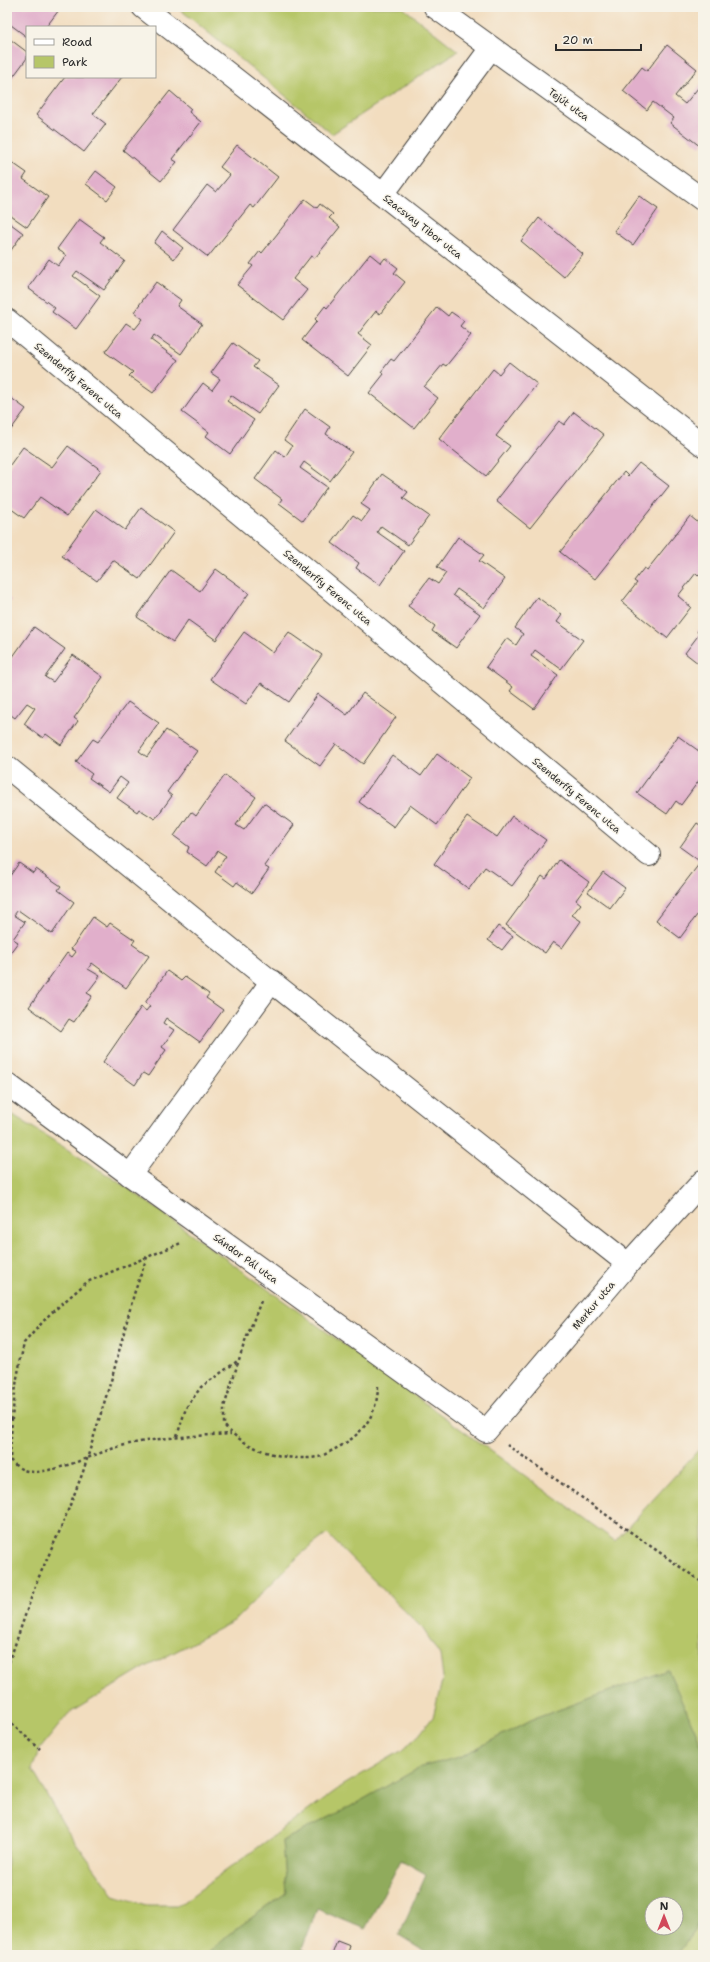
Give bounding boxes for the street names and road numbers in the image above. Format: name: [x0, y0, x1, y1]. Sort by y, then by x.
street label: Tejút utca: [546, 85, 592, 124]
street label: Szacsvay Tibor utca: [381, 191, 465, 262]
street label: Szenderffy Ferenc utca: [32, 340, 126, 422]
street label: Szenderffy Ferenc utca: [281, 547, 375, 629]
street label: Szenderffy Ferenc utca: [530, 755, 624, 837]
street label: Sándor Pál utca: [211, 1231, 281, 1287]
street label: Merkur utca: [569, 1278, 618, 1332]

